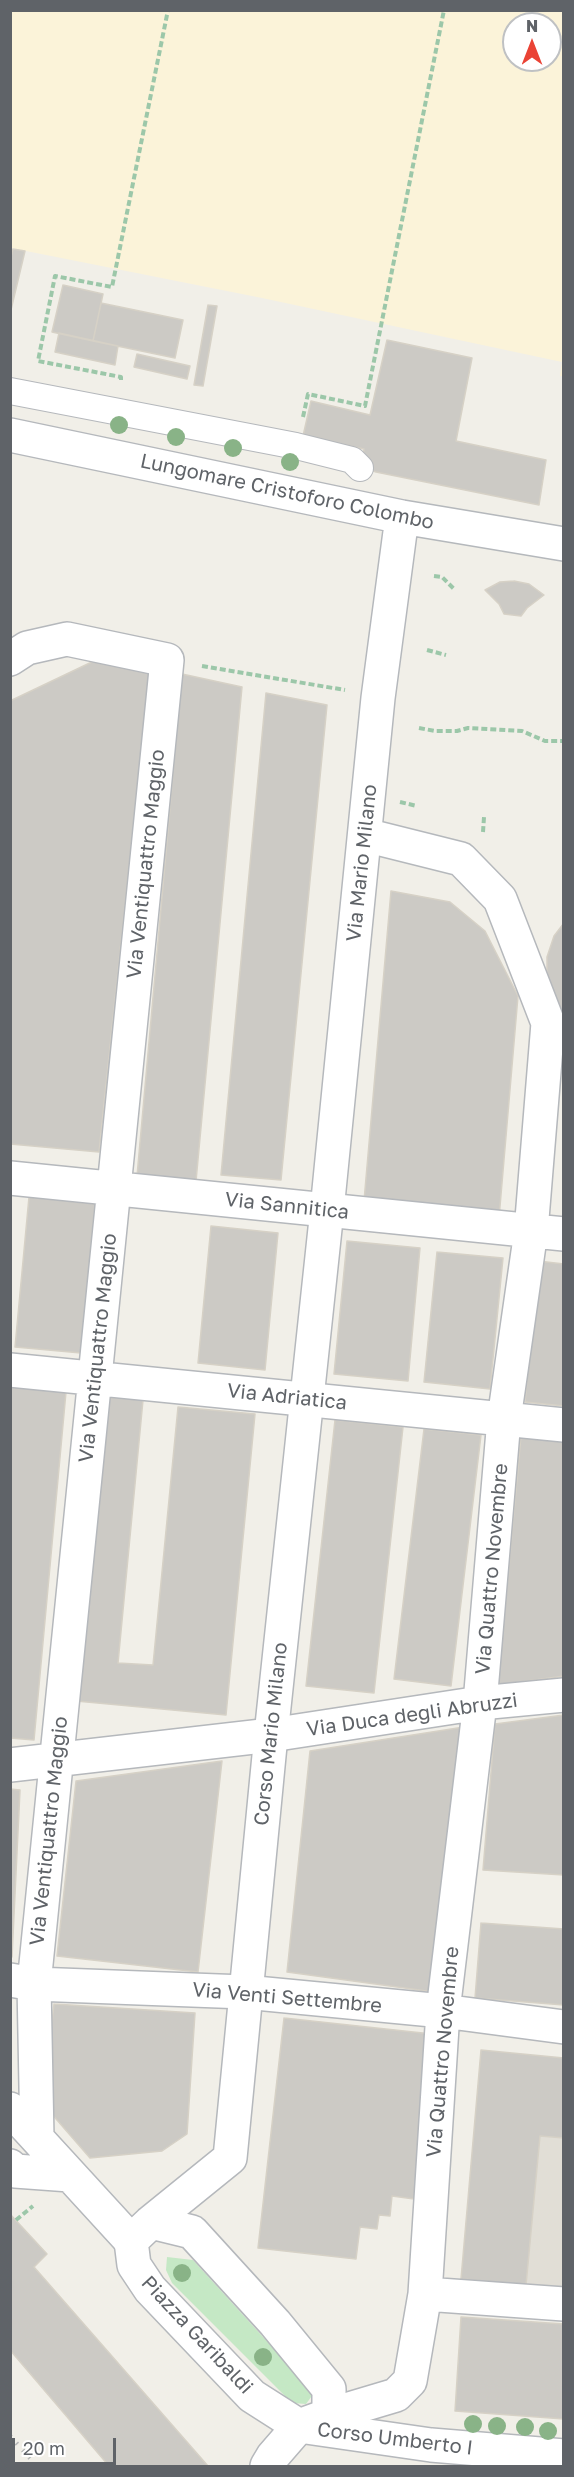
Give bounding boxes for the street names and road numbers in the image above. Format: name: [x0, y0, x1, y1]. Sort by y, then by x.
street label: Lungomare Cristoforo Colombo: [138, 449, 436, 535]
street label: Via Ventiquattro Maggio: [122, 748, 170, 980]
street label: Via Mario Milano: [342, 783, 382, 943]
street label: Via Sannitica: [224, 1188, 350, 1224]
street label: Via Ventiquattro Maggio: [74, 1232, 122, 1464]
street label: Via Adriatica: [226, 1379, 348, 1415]
street label: Via Quattro Novembre: [471, 1462, 513, 1676]
street label: Corso Mario Milano: [249, 1641, 293, 1827]
street label: Via Duca degli Abruzzi: [305, 1688, 519, 1742]
street label: Via Ventiquattro Maggio: [25, 1715, 73, 1947]
street label: Via Quattro Novembre: [422, 1945, 464, 2159]
street label: Via Venti Settembre: [191, 1978, 383, 2018]
street label: Piazza Garibaldi: [136, 2271, 258, 2399]
street label: Corso Umberto I: [316, 2418, 474, 2460]

